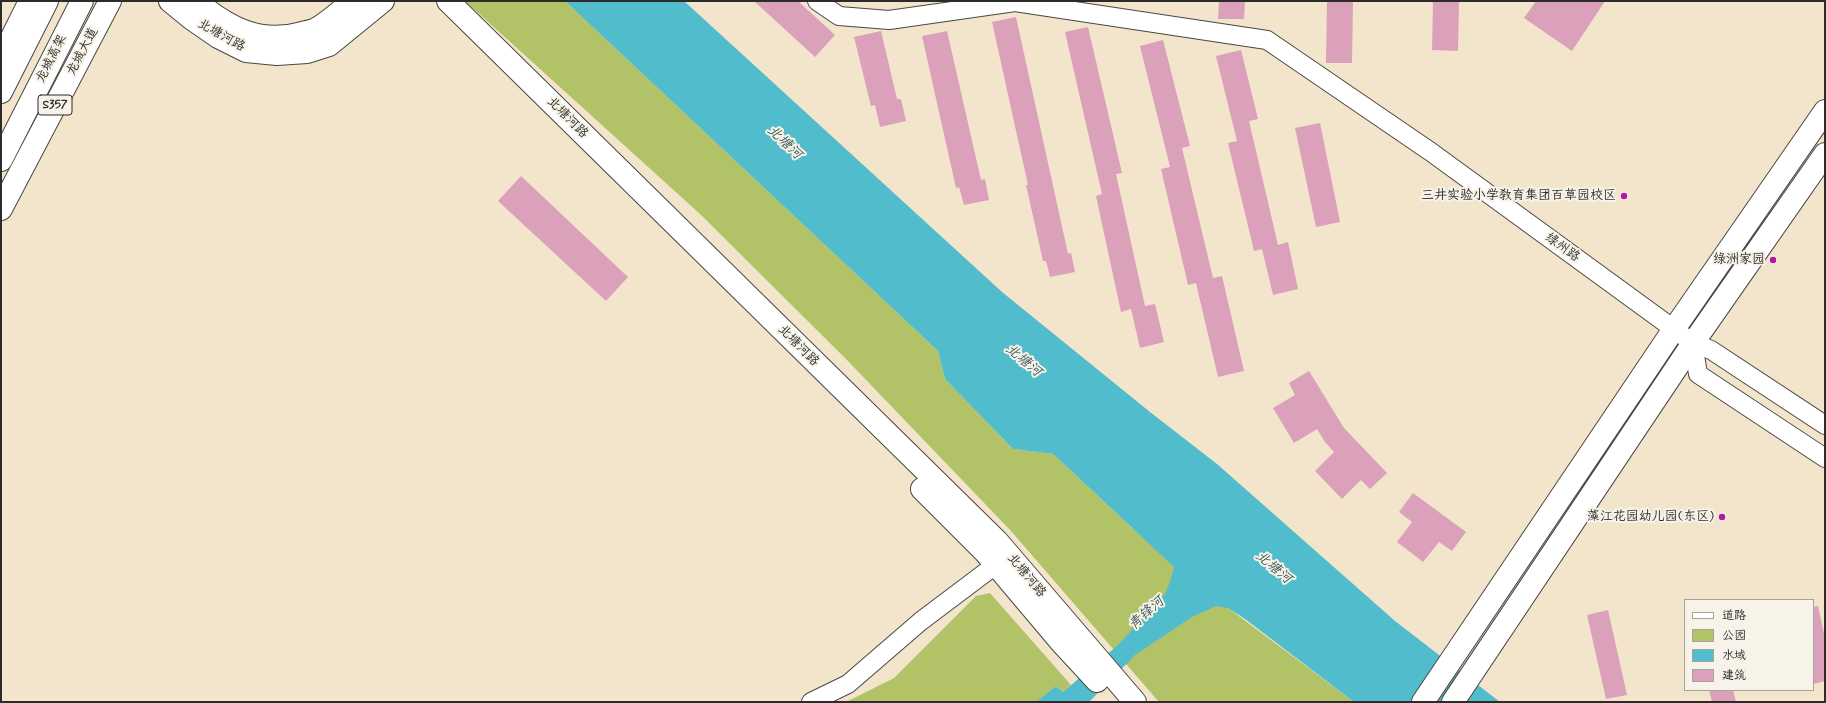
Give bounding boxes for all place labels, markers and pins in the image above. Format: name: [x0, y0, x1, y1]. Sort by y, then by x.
place label: 三井实验小学教育集团百草园校区: [1421, 188, 1616, 204]
marker: 三井实验小学教育集团百草园校区: [1619, 191, 1629, 201]
place label: 绿洲家园: [1713, 252, 1765, 268]
marker: 绿洲家园: [1768, 255, 1778, 265]
place label: 藻江花园幼儿园(东区): [1587, 509, 1714, 525]
marker: 藻江花园幼儿园(东区): [1717, 512, 1727, 522]

